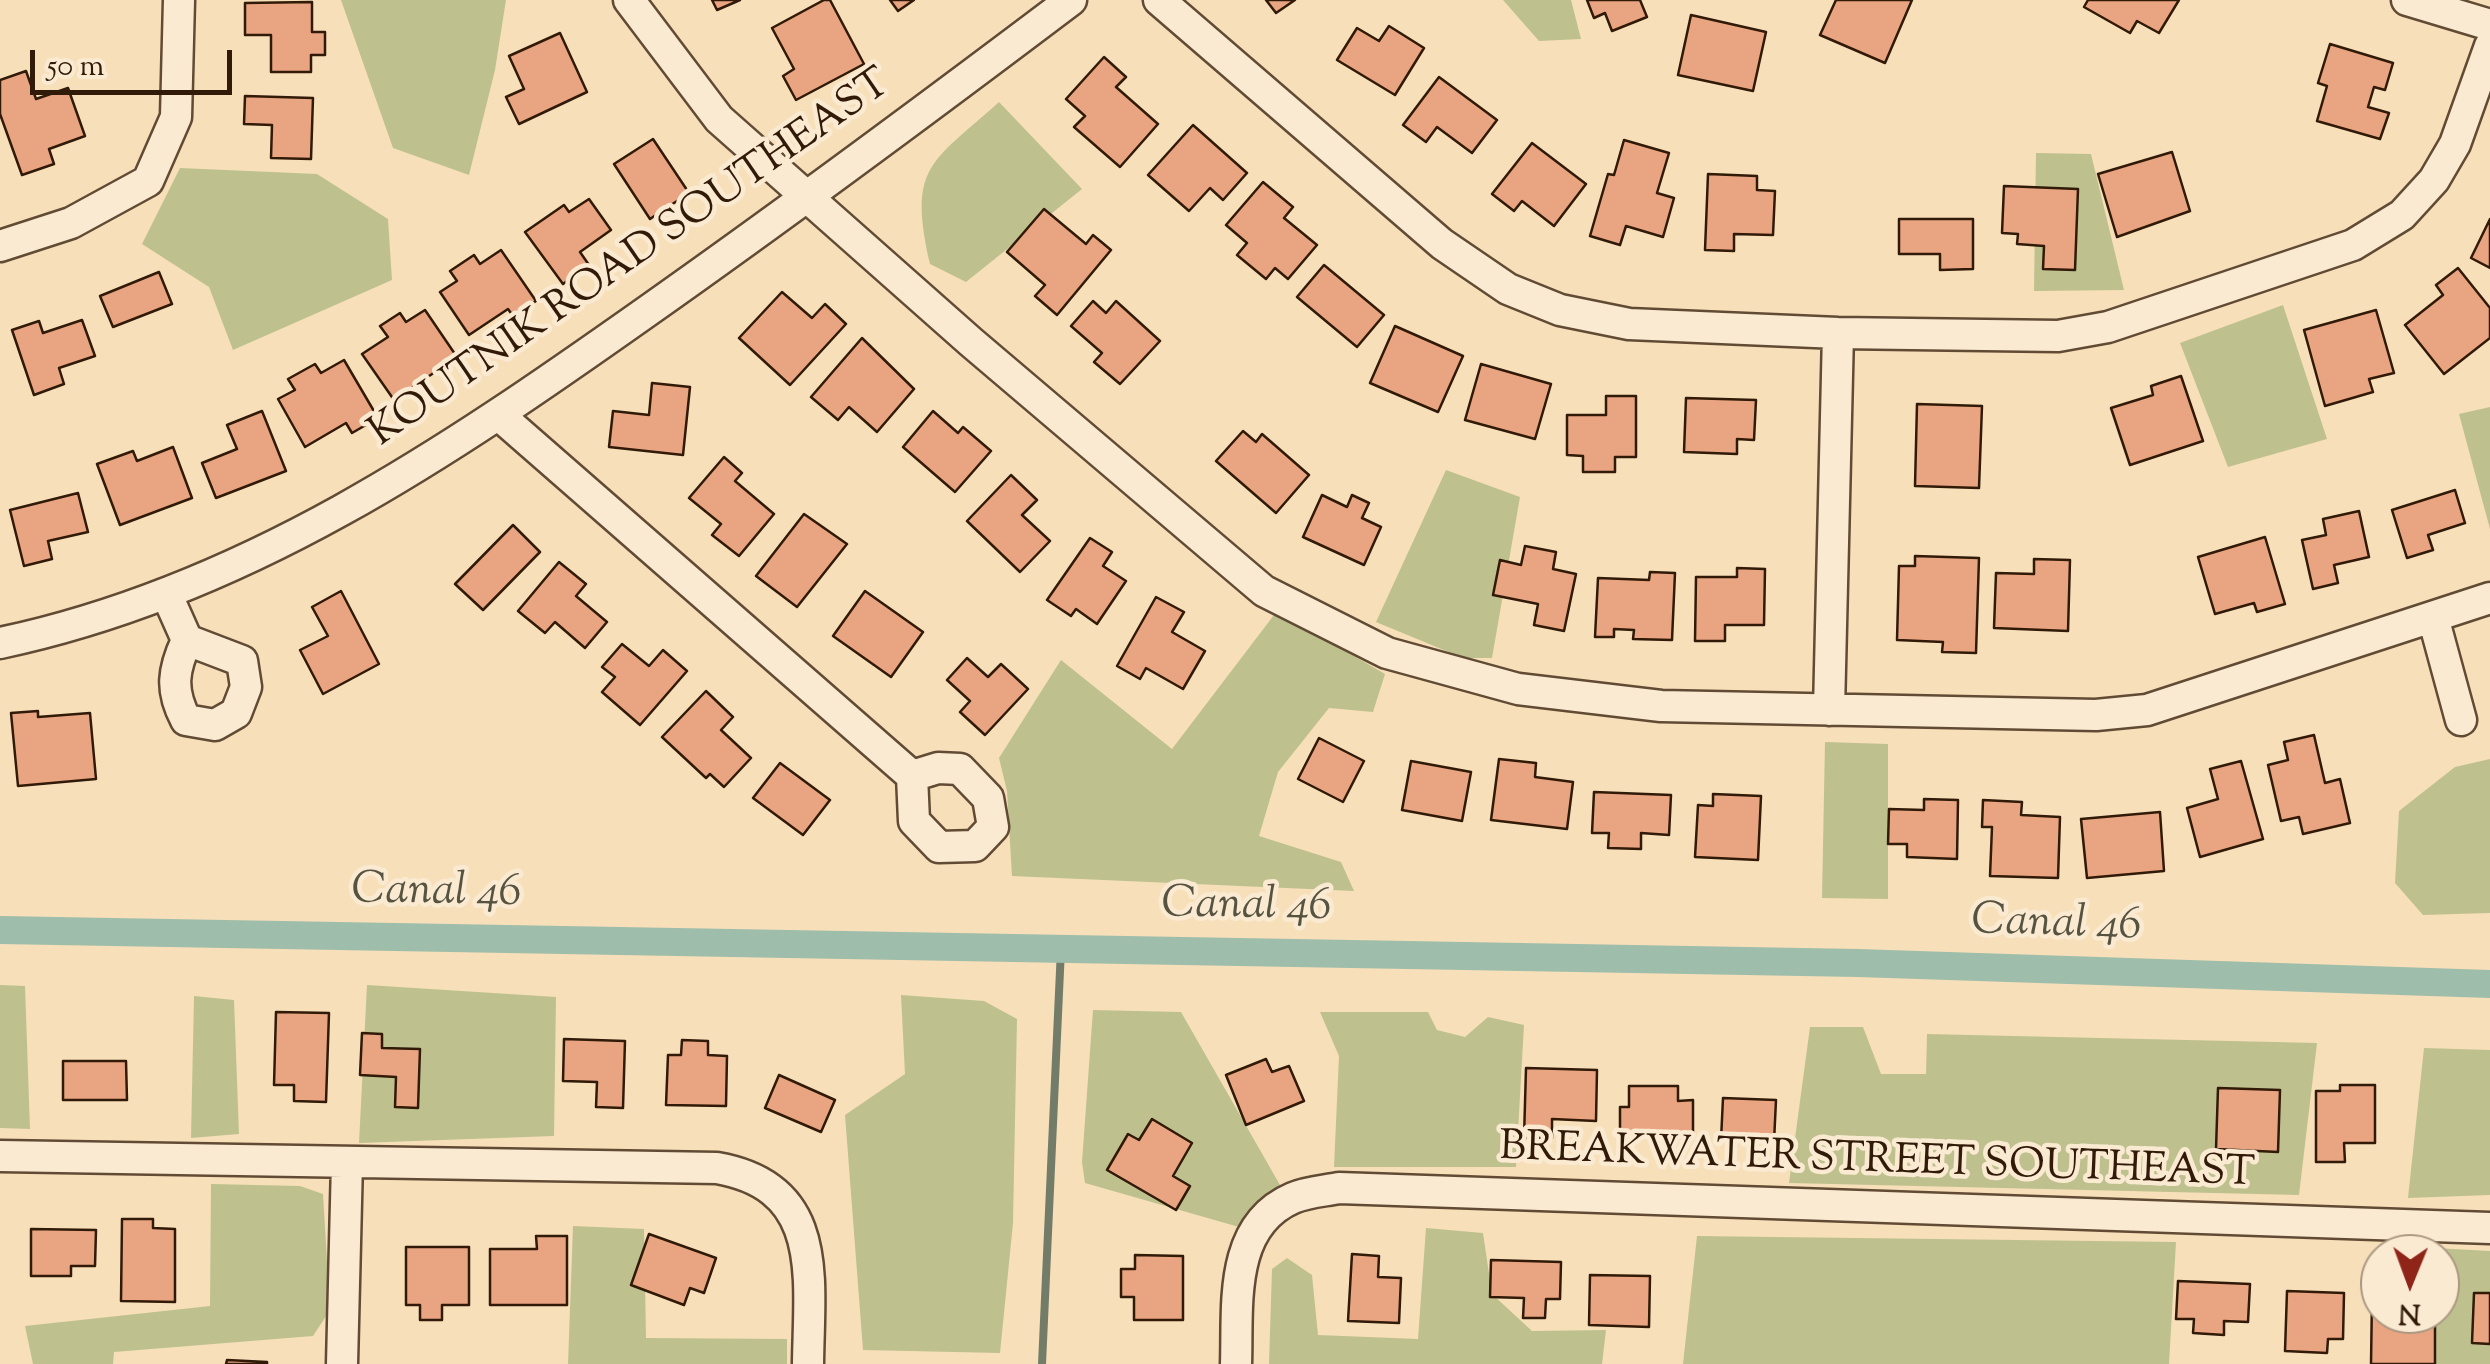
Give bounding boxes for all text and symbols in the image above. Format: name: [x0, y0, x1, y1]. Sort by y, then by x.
scale bar: [35, 30, 238, 92]
text: 50 m: [47, 46, 104, 89]
street label: KOUTNIK ROAD SOUTHEAST: [362, 61, 902, 461]
water label: Canal 46: [351, 867, 521, 923]
water label: Canal 46: [1161, 881, 1331, 937]
water label: Canal 46: [1970, 897, 2142, 957]
street label: BREAKWATER STREET SOUTHEAST: [1498, 1126, 2256, 1202]
north arrow: [2360, 1234, 2460, 1334]
text: N: [2398, 1292, 2421, 1332]

